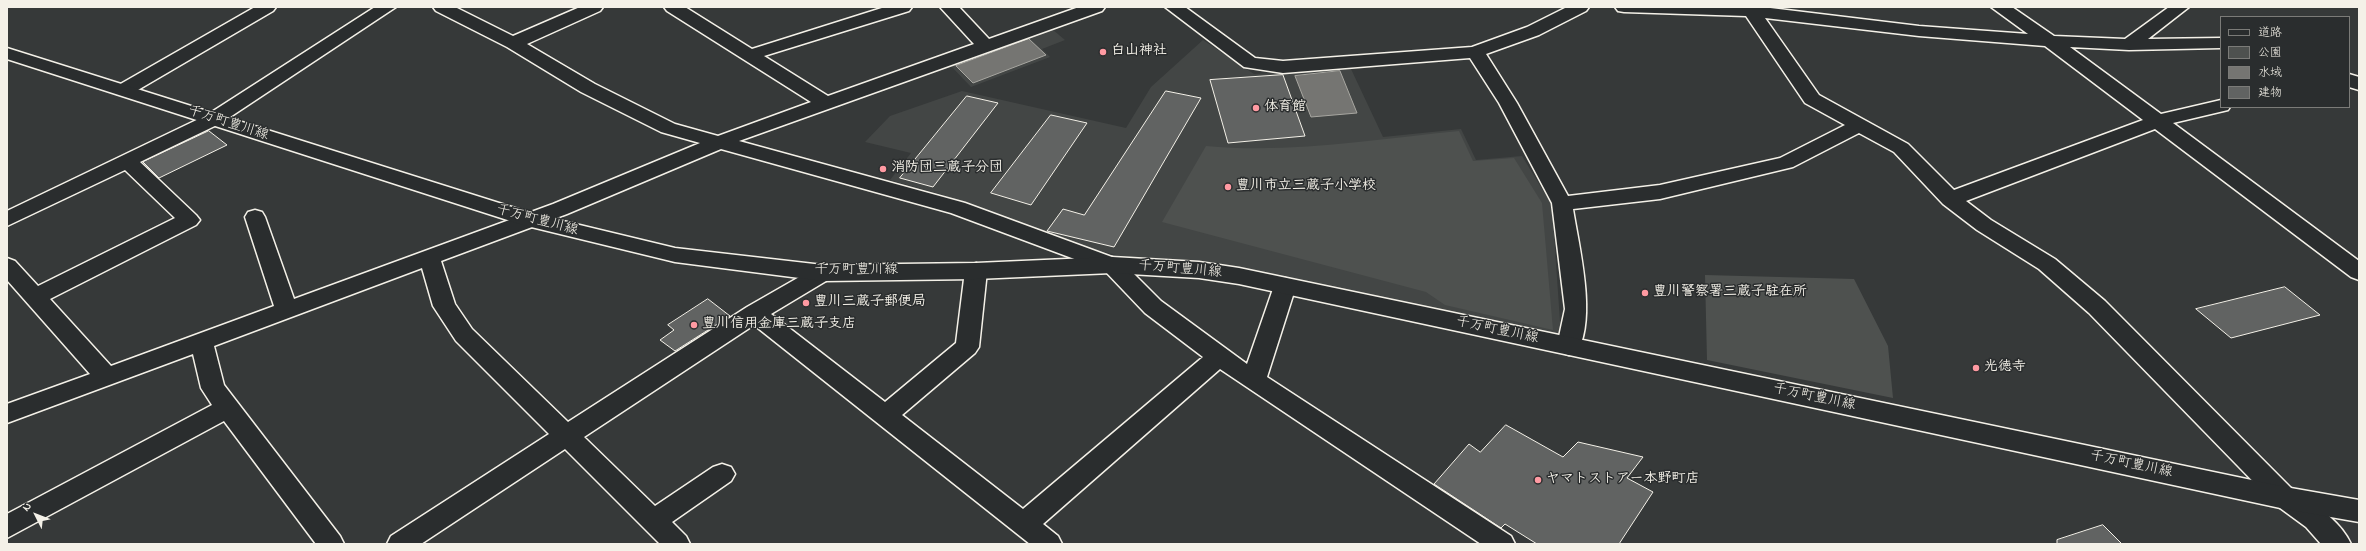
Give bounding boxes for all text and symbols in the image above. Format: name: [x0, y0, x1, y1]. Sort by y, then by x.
legend: [2220, 16, 2350, 108]
text: 道路: [2258, 24, 2282, 42]
place label: 白山神社: [1111, 44, 1167, 60]
text: 公園: [2258, 44, 2282, 62]
marker: 白山神社: [1098, 47, 1108, 57]
text: 水域: [2258, 64, 2282, 82]
text: 建物: [2258, 84, 2282, 102]
place label: 体育館: [1264, 100, 1306, 116]
street label: 千万町豊川線: [185, 103, 271, 145]
marker: 体育館: [1251, 103, 1261, 113]
place label: 消防団三蔵子分団: [891, 161, 1003, 177]
marker: 消防団三蔵子分団: [878, 164, 888, 174]
place label: 豊川市立三蔵子小学校: [1236, 179, 1376, 195]
marker: 豊川市立三蔵子小学校: [1223, 182, 1233, 192]
street label: 千万町豊川線: [494, 202, 580, 240]
street label: 千万町豊川線: [1137, 258, 1223, 282]
street label: 千万町豊川線: [814, 263, 898, 279]
place label: 豊川警察署三蔵子駐在所: [1653, 285, 1807, 301]
marker: 豊川警察署三蔵子駐在所: [1640, 288, 1650, 298]
place label: 豊川三蔵子郵便局: [814, 295, 926, 311]
marker: 豊川三蔵子郵便局: [801, 298, 811, 308]
street label: 千万町豊川線: [1454, 314, 1540, 348]
place label: 豊川信用金庫三蔵子支店: [702, 317, 856, 333]
marker: 豊川信用金庫三蔵子支店: [689, 320, 699, 330]
place label: 光徳寺: [1984, 360, 2026, 376]
marker: 光徳寺: [1971, 363, 1981, 373]
street label: 千万町豊川線: [1771, 381, 1857, 415]
street label: 千万町豊川線: [2088, 448, 2174, 482]
place label: ヤマトストアー本野町店: [1546, 472, 1699, 488]
marker: ヤマトストアー本野町店: [1533, 475, 1543, 485]
north arrow: [16, 495, 56, 535]
text: N: [19, 499, 36, 515]

